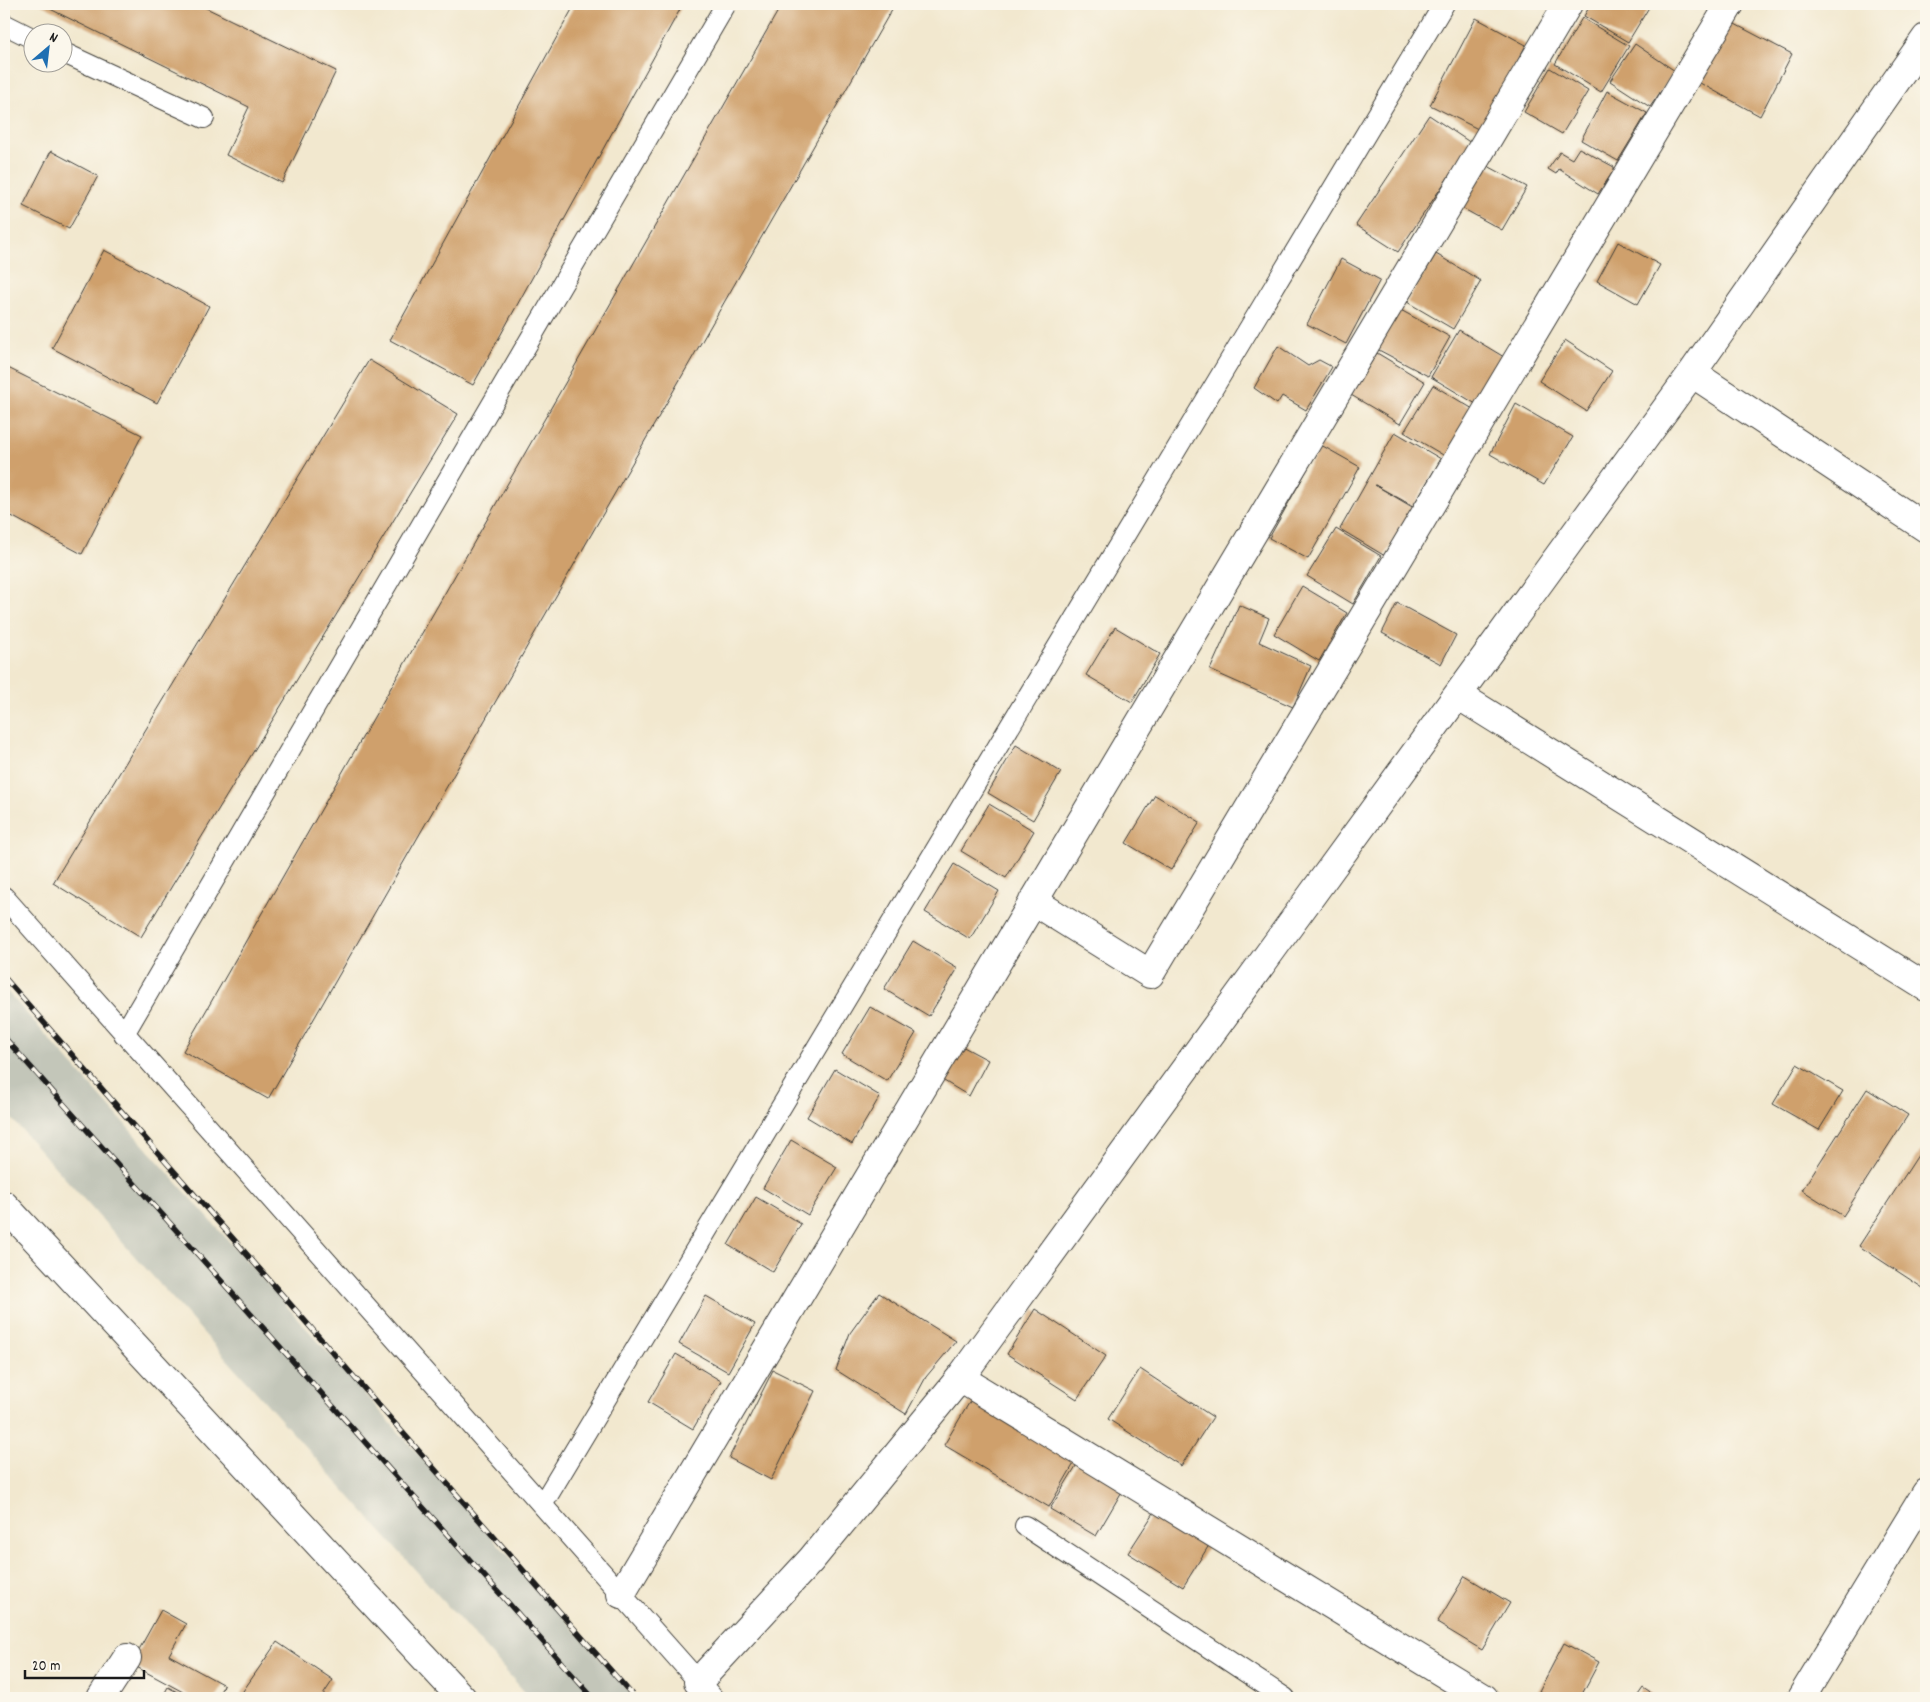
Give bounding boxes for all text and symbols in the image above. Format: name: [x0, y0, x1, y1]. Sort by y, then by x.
north arrow: [22, 22, 72, 72]
text: N: [45, 28, 61, 49]
scale bar: [25, 1647, 144, 1679]
text: 20 m: [32, 1656, 60, 1678]

